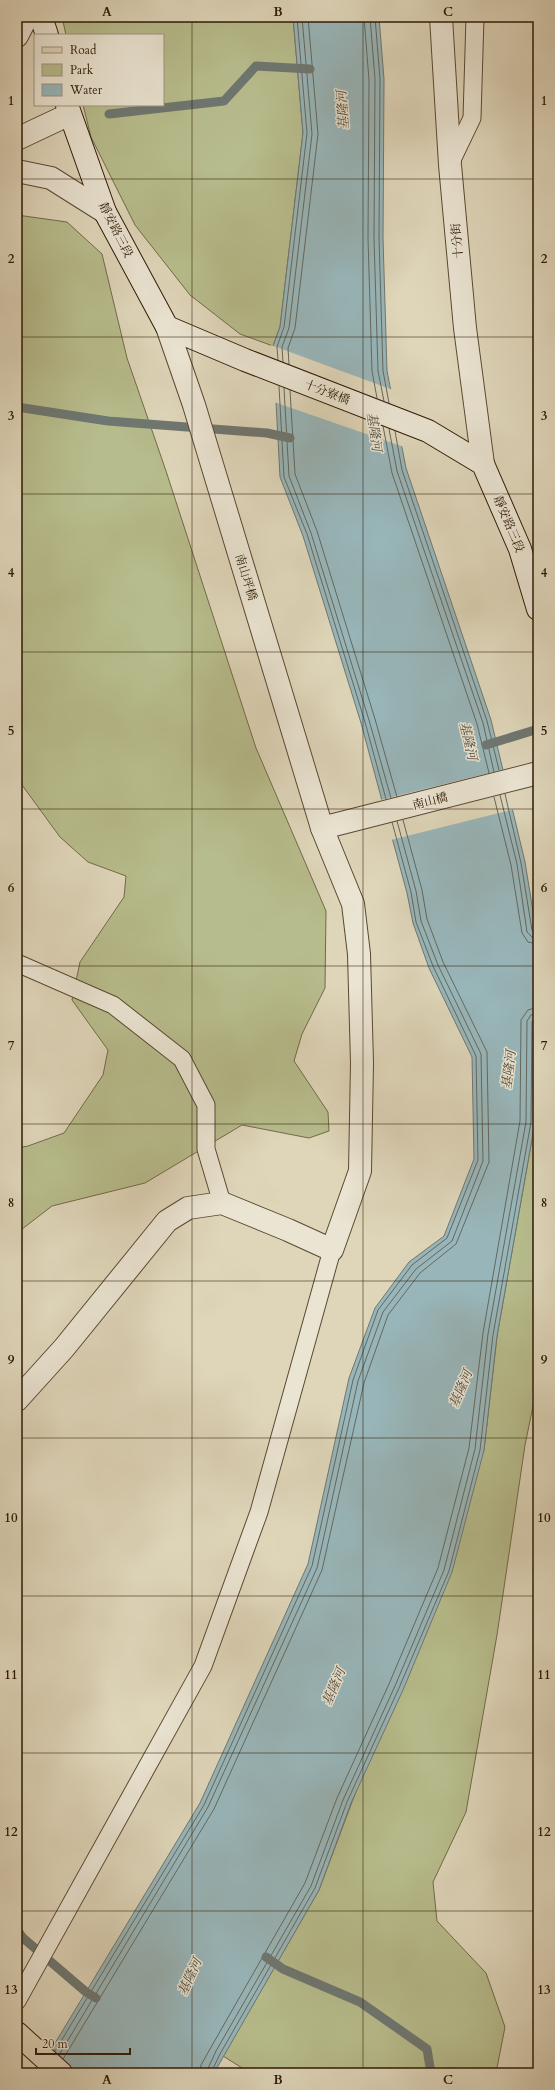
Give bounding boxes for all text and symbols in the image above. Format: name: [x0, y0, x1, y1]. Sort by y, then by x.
text: A: [102, 3, 112, 21]
text: B: [273, 3, 283, 21]
text: C: [443, 3, 453, 21]
legend: [34, 34, 164, 106]
text: Road: [70, 42, 97, 58]
text: Park: [70, 62, 94, 78]
text: Water: [69, 82, 103, 98]
water label: 基隆河: [333, 88, 353, 130]
text: 1: [8, 92, 14, 110]
text: 1: [541, 92, 547, 110]
street label: 靜安路三段: [95, 200, 137, 260]
street label: 十分街: [447, 221, 467, 260]
text: 2: [8, 250, 15, 268]
text: 2: [541, 250, 548, 268]
street label: 十分寮橋: [302, 376, 352, 408]
text: 3: [8, 407, 15, 425]
text: 3: [541, 407, 548, 425]
water label: 基隆河: [362, 411, 386, 455]
street label: 靜安路三段: [490, 493, 528, 555]
street label: 南山坪橋: [231, 552, 261, 602]
text: 4: [8, 564, 15, 582]
text: 4: [541, 564, 548, 582]
water label: 基隆河: [455, 720, 482, 764]
text: 5: [8, 722, 14, 740]
text: 5: [541, 722, 547, 740]
street label: 南山橋: [411, 789, 449, 813]
text: 6: [8, 879, 15, 897]
text: 6: [541, 879, 548, 897]
text: 7: [8, 1037, 15, 1055]
text: 7: [541, 1037, 548, 1055]
water label: 基隆河: [498, 1048, 521, 1090]
text: 8: [8, 1194, 14, 1212]
text: 8: [541, 1194, 547, 1212]
text: 9: [8, 1351, 15, 1369]
text: 9: [541, 1351, 548, 1369]
water label: 基隆河: [445, 1366, 478, 1410]
text: 10: [4, 1509, 18, 1527]
text: 10: [537, 1509, 551, 1527]
water label: 基隆河: [318, 1664, 351, 1708]
text: 11: [4, 1666, 18, 1684]
text: 11: [537, 1666, 551, 1684]
text: 12: [4, 1823, 18, 1841]
text: 12: [537, 1823, 551, 1841]
water label: 基隆河: [174, 1954, 207, 1998]
text: 13: [4, 1981, 18, 1999]
text: 13: [537, 1981, 551, 1999]
scale bar: [36, 2030, 130, 2056]
text: 20 m: [42, 2036, 69, 2052]
text: A: [102, 2071, 112, 2089]
text: B: [273, 2071, 283, 2089]
text: C: [443, 2071, 453, 2089]

